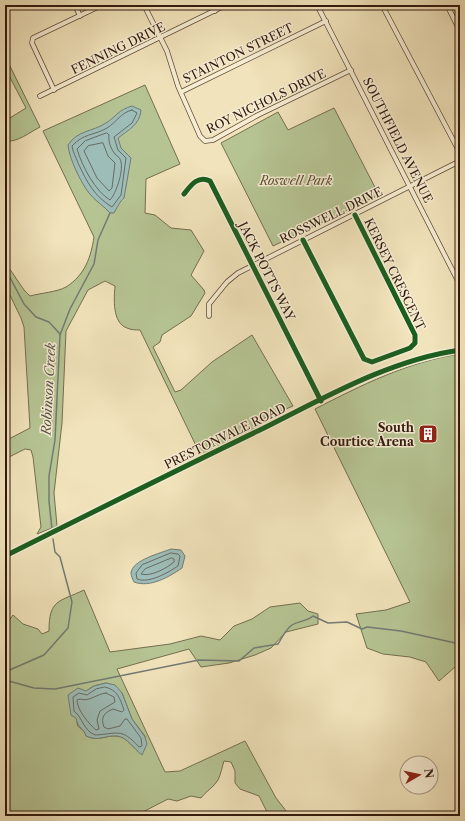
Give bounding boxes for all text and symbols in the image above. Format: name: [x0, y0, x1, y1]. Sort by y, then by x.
street label: FENNING DRIVE: [68, 19, 168, 77]
street label: STAINTON STREET: [180, 20, 296, 86]
street label: ROY NICHOLS DRIVE: [204, 66, 328, 136]
street label: SOUTHFIELD AVENUE: [360, 75, 436, 205]
park label: Roswell Park: [259, 173, 333, 188]
street label: ROSSWELL DRIVE: [277, 184, 385, 246]
street label: KERSEY CRESCENT: [361, 215, 429, 333]
street label: JACK POTTS WAY: [235, 217, 299, 323]
water label: Robinson Creek: [38, 342, 58, 436]
street label: PRESTONVALE ROAD: [162, 400, 289, 472]
place label: South Courtice Arena: [320, 420, 415, 449]
building icon: South Courtice Arena: [417, 423, 439, 445]
north arrow: [399, 755, 439, 795]
text: N: [421, 768, 437, 780]

